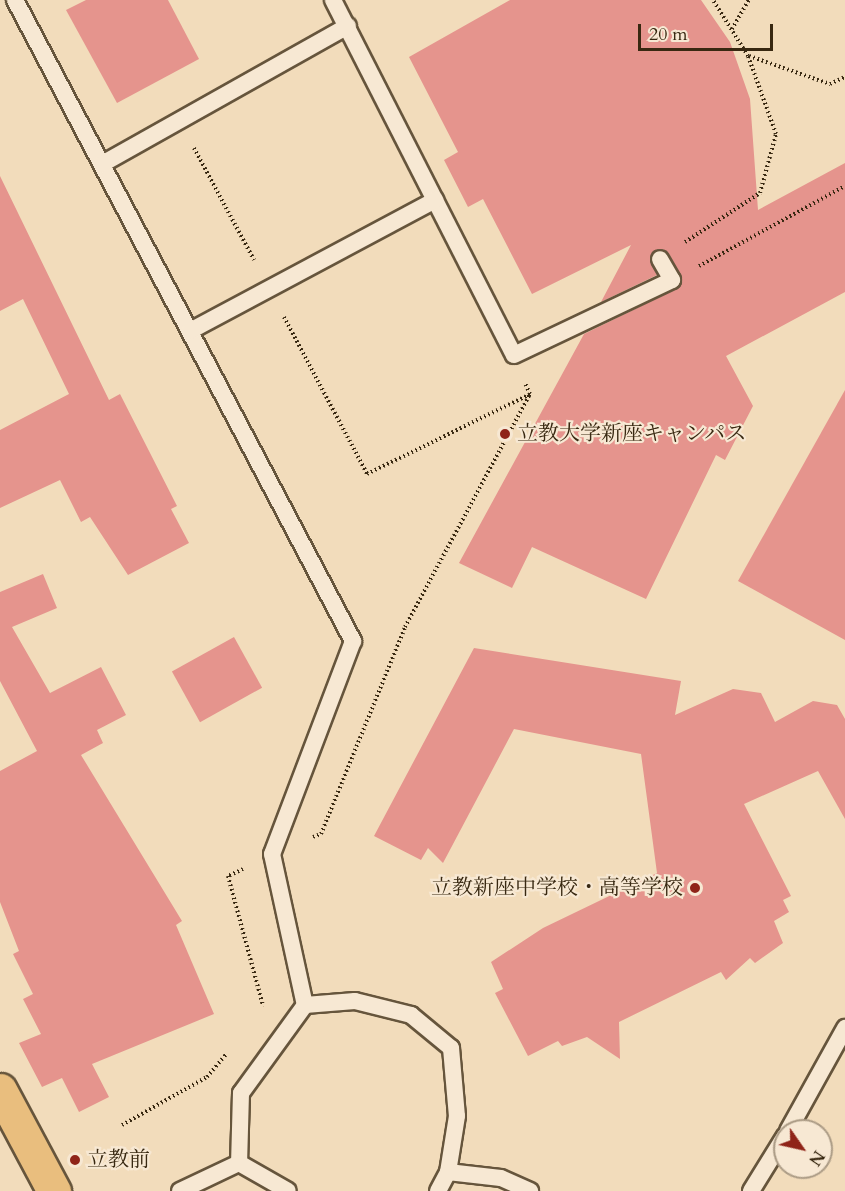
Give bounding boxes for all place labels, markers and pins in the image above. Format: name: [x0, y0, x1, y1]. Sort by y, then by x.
place label: 立教大学新座キャンパス: [517, 421, 748, 447]
marker: 立教大学新座キャンパス: [498, 427, 512, 441]
place label: 立教新座中学校・高等学校: [431, 875, 683, 901]
marker: 立教新座中学校・高等学校: [688, 881, 702, 895]
place label: 立教前: [87, 1147, 150, 1173]
marker: 立教前: [68, 1153, 82, 1167]

